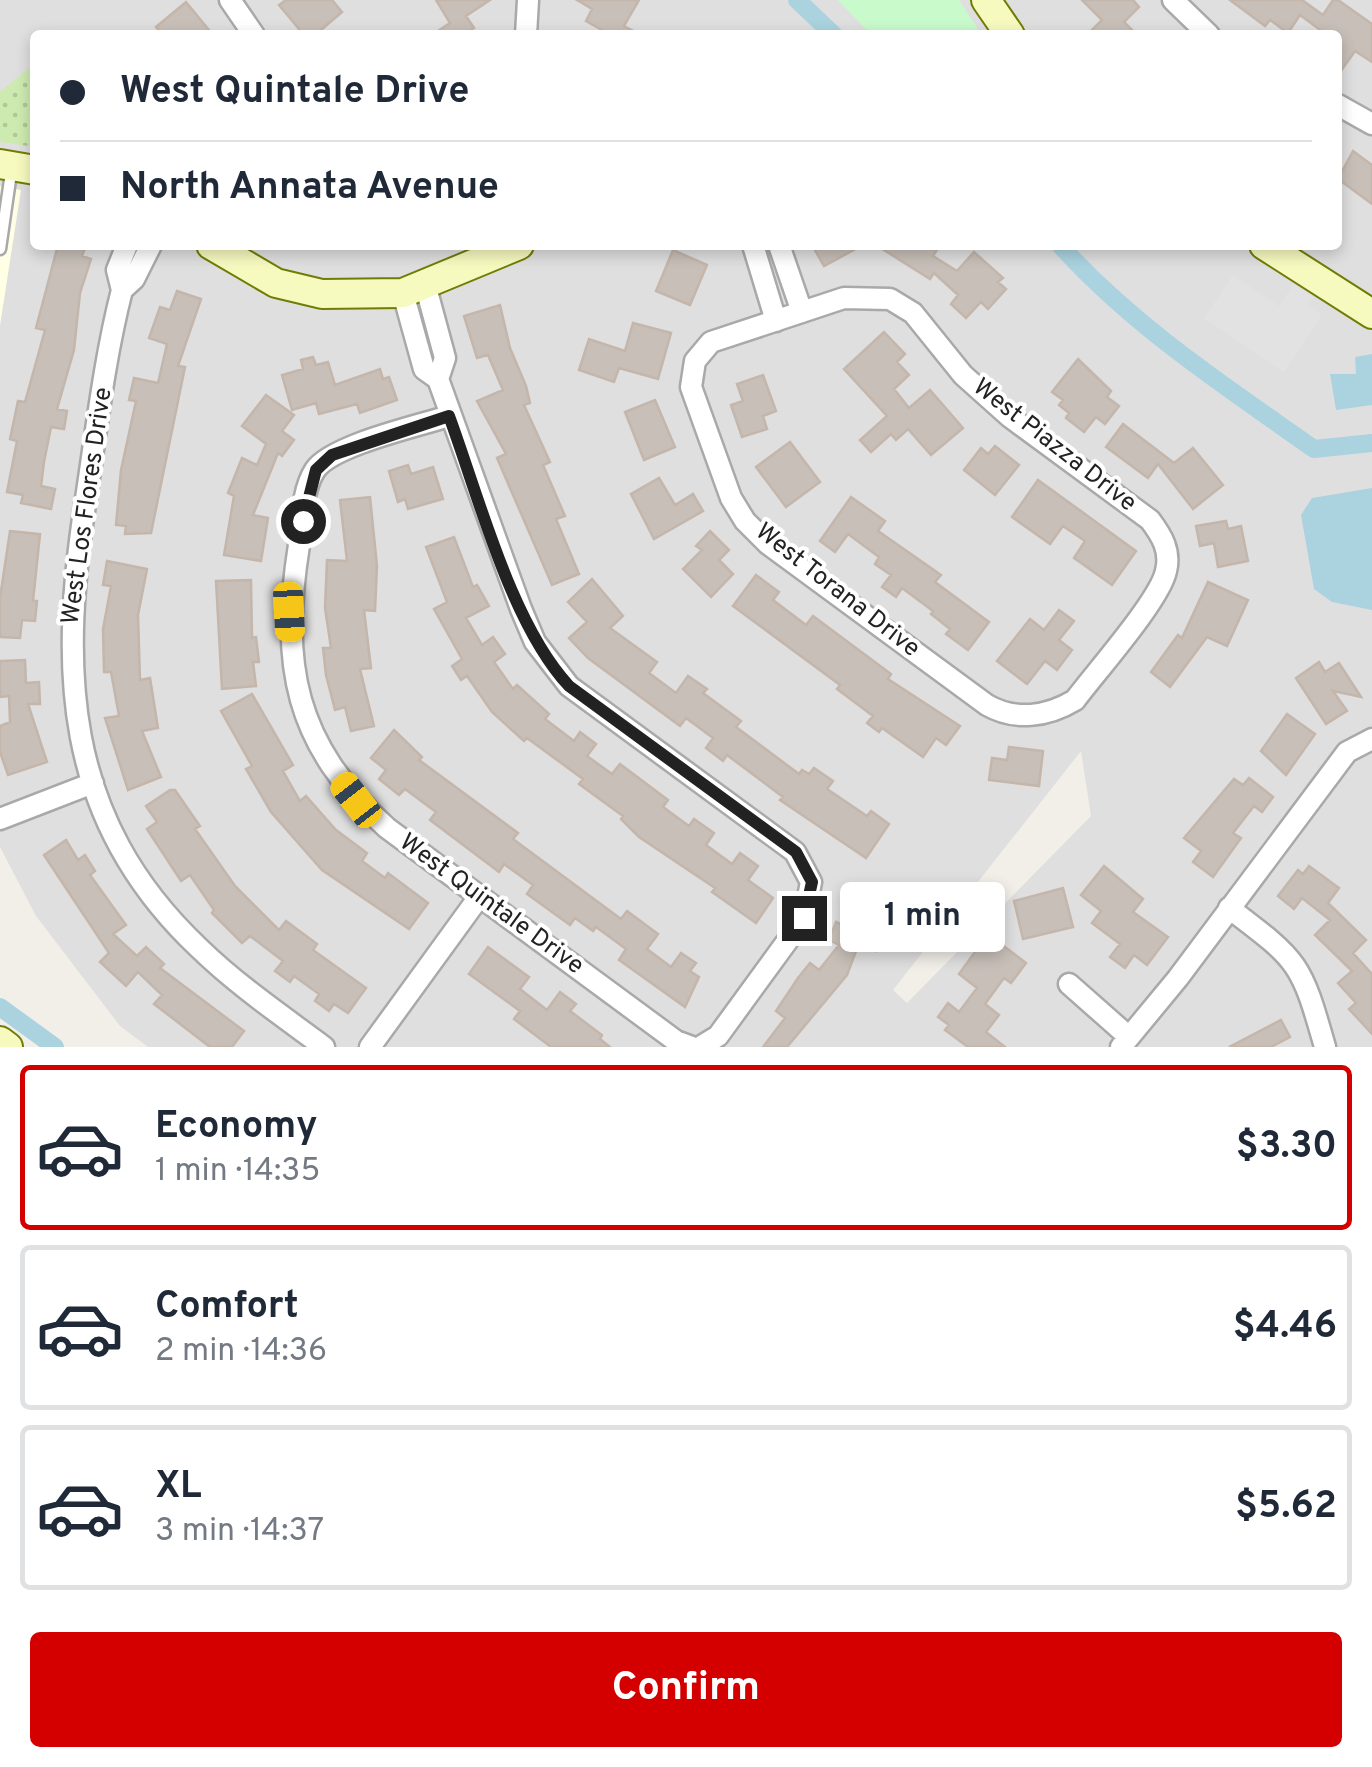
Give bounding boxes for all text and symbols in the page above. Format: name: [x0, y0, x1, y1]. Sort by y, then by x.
text: West Quintale Drive: [120, 68, 469, 117]
text: North Annata Avenue: [120, 164, 499, 213]
street label: West Piazza Drive: [966, 372, 1142, 520]
street label: West Los Flores Drive: [56, 385, 120, 627]
route start: [281, 499, 326, 544]
street label: West Torana Drive: [748, 517, 926, 665]
car: [272, 581, 306, 643]
car: [326, 767, 386, 833]
street label: West Quintale Drive: [392, 827, 590, 983]
callout: 1 min: [839, 883, 1004, 953]
route end: [782, 896, 827, 941]
text: 1 min: [884, 897, 961, 937]
icon: car: [35, 1103, 125, 1193]
text: Economy: [155, 1103, 317, 1152]
text: $3.30: [1236, 1123, 1337, 1172]
text: 1 min · 14:35: [155, 1152, 320, 1192]
icon: car: [35, 1283, 125, 1373]
text: Comfort: [155, 1283, 299, 1332]
text: $4.46: [1233, 1303, 1337, 1352]
text: 2 min · 14:36: [155, 1332, 327, 1372]
icon: car: [35, 1463, 125, 1553]
text: XL: [155, 1463, 202, 1512]
text: $5.62: [1235, 1483, 1337, 1532]
text: 3 min · 14:37: [155, 1512, 324, 1552]
button: Confirm: [30, 1632, 1342, 1747]

